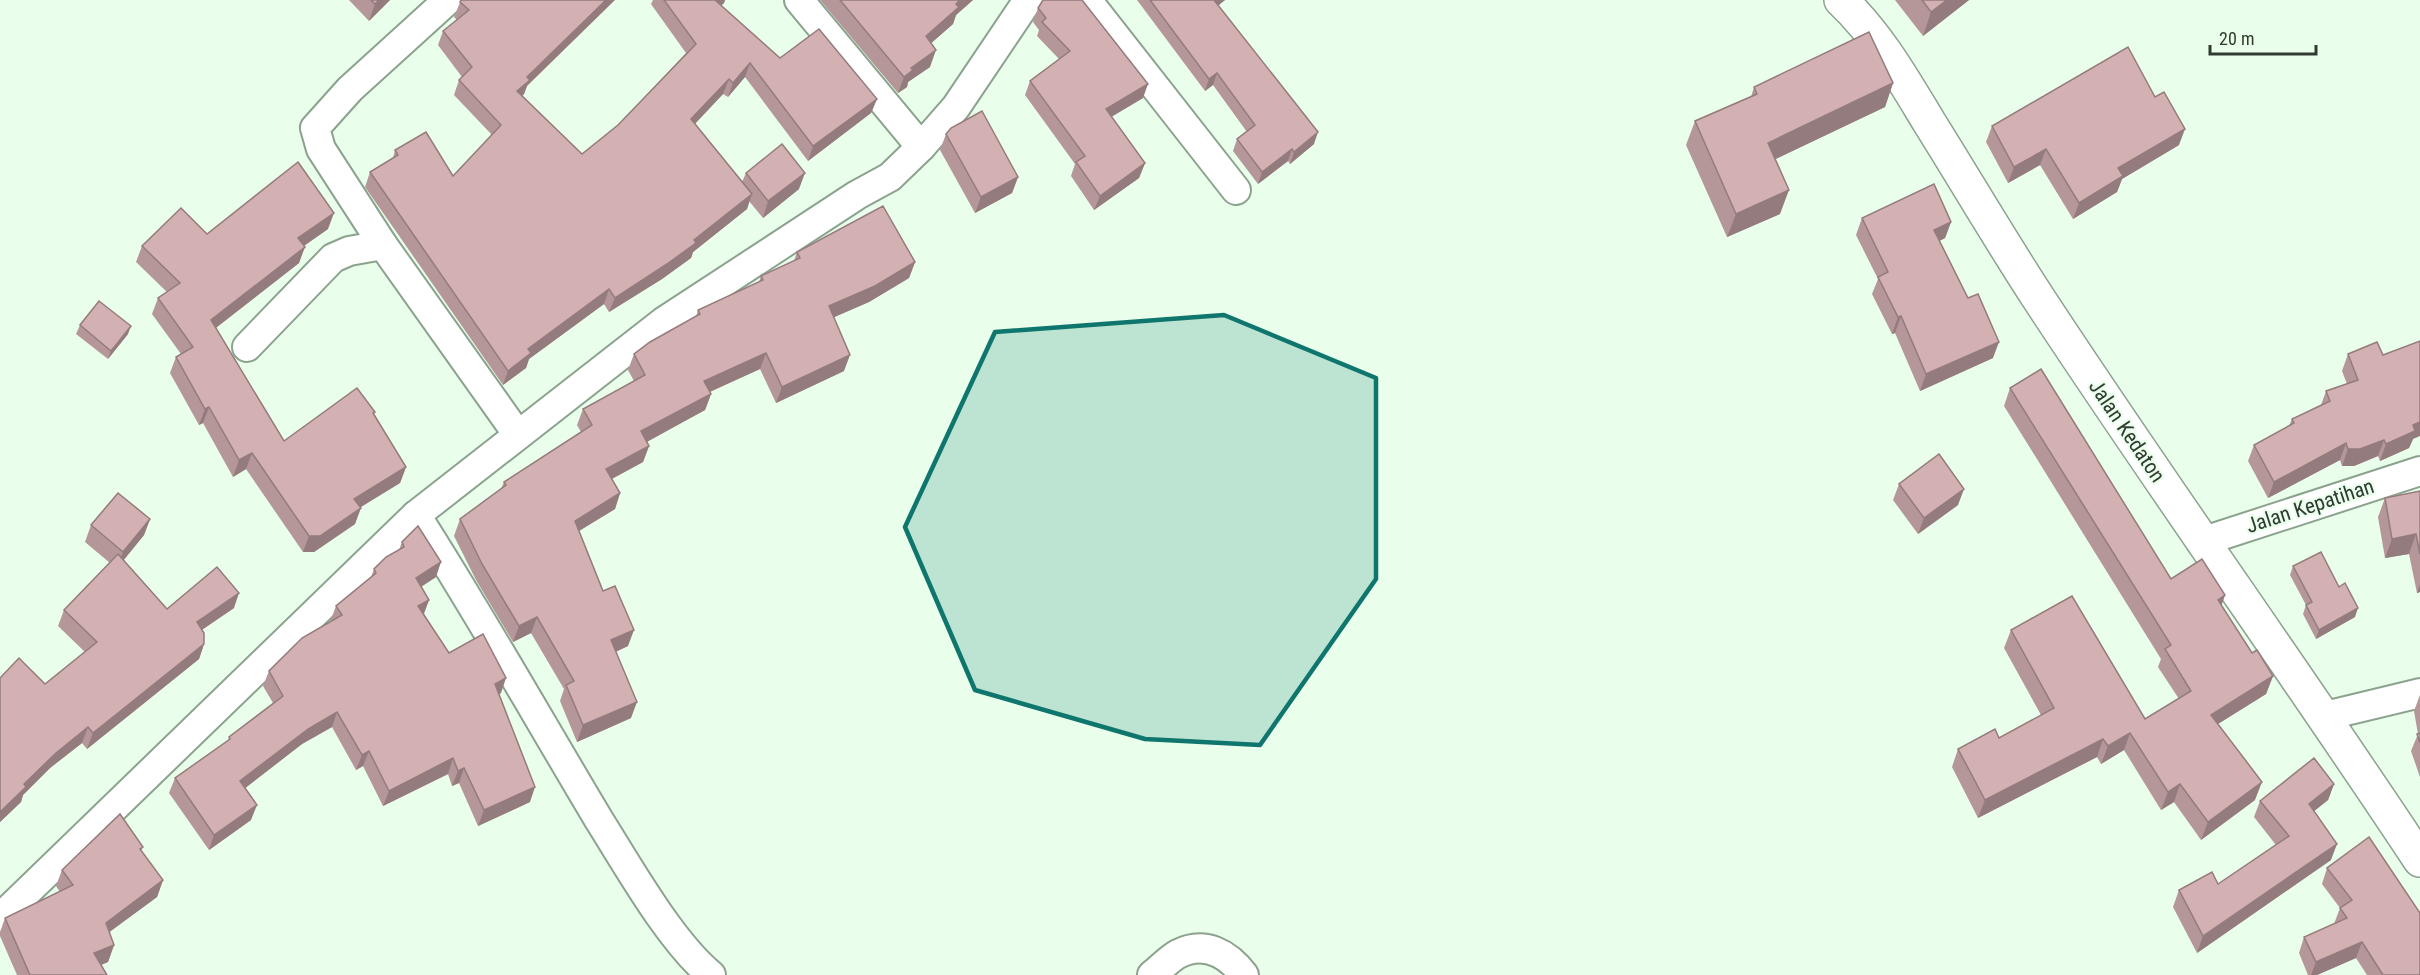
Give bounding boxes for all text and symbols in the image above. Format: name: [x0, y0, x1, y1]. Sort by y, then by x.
scale bar: [2210, 18, 2316, 56]
text: 20 m: [2219, 28, 2254, 49]
street label: Jalan Kedaton: [2084, 375, 2170, 487]
street label: Jalan Kepatihan: [2243, 474, 2377, 538]

